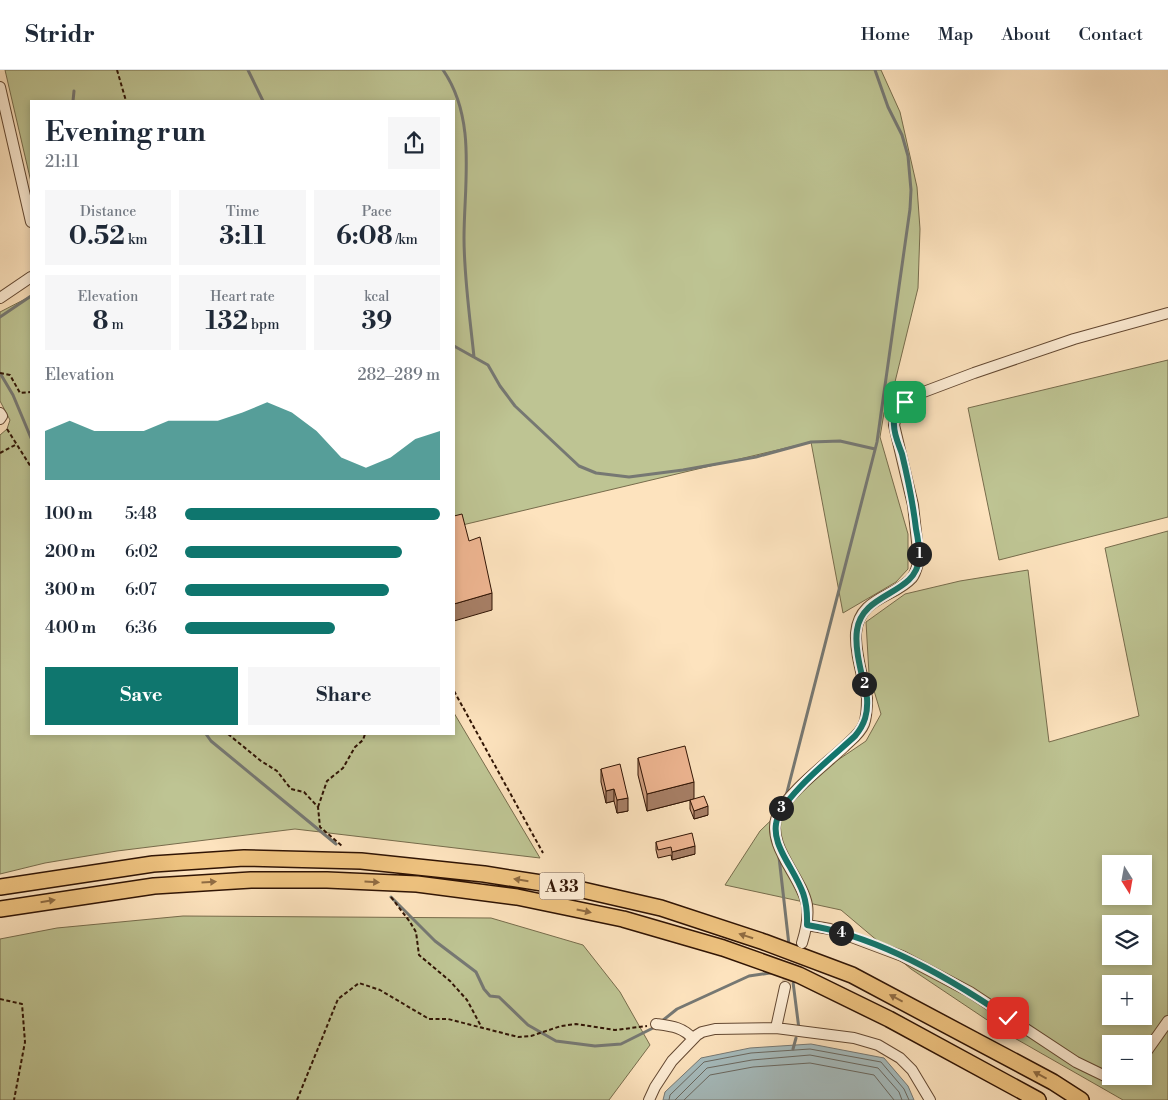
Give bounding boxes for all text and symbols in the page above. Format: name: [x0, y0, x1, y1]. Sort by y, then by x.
text: Stridr: [25, 20, 95, 50]
text: Home: [861, 23, 910, 46]
text: Map: [938, 23, 974, 46]
text: About: [1002, 23, 1051, 46]
text: Contact: [1079, 23, 1143, 46]
text: Evening run: [45, 115, 206, 150]
button: share: [388, 117, 440, 169]
text: 21:11: [45, 152, 79, 172]
text: Distance: [80, 203, 136, 221]
text: Time: [226, 203, 259, 221]
text: Pace: [362, 203, 392, 221]
text: 0.52: [69, 221, 125, 252]
text: 3:11: [219, 221, 266, 252]
text: 6:08: [336, 221, 393, 252]
text: km: [125, 231, 147, 249]
text: /km: [393, 231, 418, 249]
text: Elevation: [78, 288, 138, 306]
text: Heart rate: [210, 288, 275, 306]
text: kcal: [364, 288, 390, 306]
text: 8: [93, 306, 109, 337]
text: 132: [206, 306, 248, 337]
text: 39: [361, 306, 392, 337]
text: m: [109, 316, 124, 334]
text: bpm: [248, 316, 279, 334]
text: Elevation: [45, 365, 114, 385]
text: 282–289 m: [357, 365, 440, 385]
pin: [884, 381, 926, 423]
icon: arrive: [891, 388, 919, 416]
text: 100 m: [45, 504, 93, 524]
text: 5:48: [125, 504, 157, 524]
text: 200 m: [45, 542, 95, 562]
text: 6:02: [125, 542, 158, 562]
pin: 1: [906, 542, 932, 566]
text: 1: [916, 545, 923, 563]
text: 300 m: [45, 580, 95, 600]
text: 6:07: [125, 580, 157, 600]
text: 400 m: [45, 618, 96, 638]
text: 6:36: [125, 618, 157, 638]
button: Save: [45, 667, 238, 725]
button: Share: [248, 667, 440, 725]
pin: 2: [852, 672, 876, 696]
text: 2: [860, 675, 869, 693]
pin: 3: [768, 796, 794, 820]
text: 3: [777, 799, 786, 817]
north arrow: [1102, 855, 1152, 905]
map controls: [1102, 855, 1152, 1085]
road number: A 33: [540, 872, 584, 899]
one-way arrow: [513, 875, 529, 883]
one-way arrow: [202, 878, 218, 886]
one-way arrow: [364, 878, 380, 886]
one-way arrow: [40, 896, 56, 904]
one-way arrow: [577, 907, 592, 915]
button: layers: [1102, 915, 1152, 965]
pin: 4: [828, 920, 854, 946]
text: 4: [837, 924, 846, 942]
one-way arrow: [739, 932, 754, 939]
button: +: [1102, 975, 1152, 1025]
one-way arrow: [889, 994, 903, 1002]
pin: [987, 997, 1029, 1039]
icon: check: [994, 1004, 1022, 1032]
button: −: [1102, 1035, 1152, 1085]
one-way arrow: [1032, 1071, 1047, 1079]

